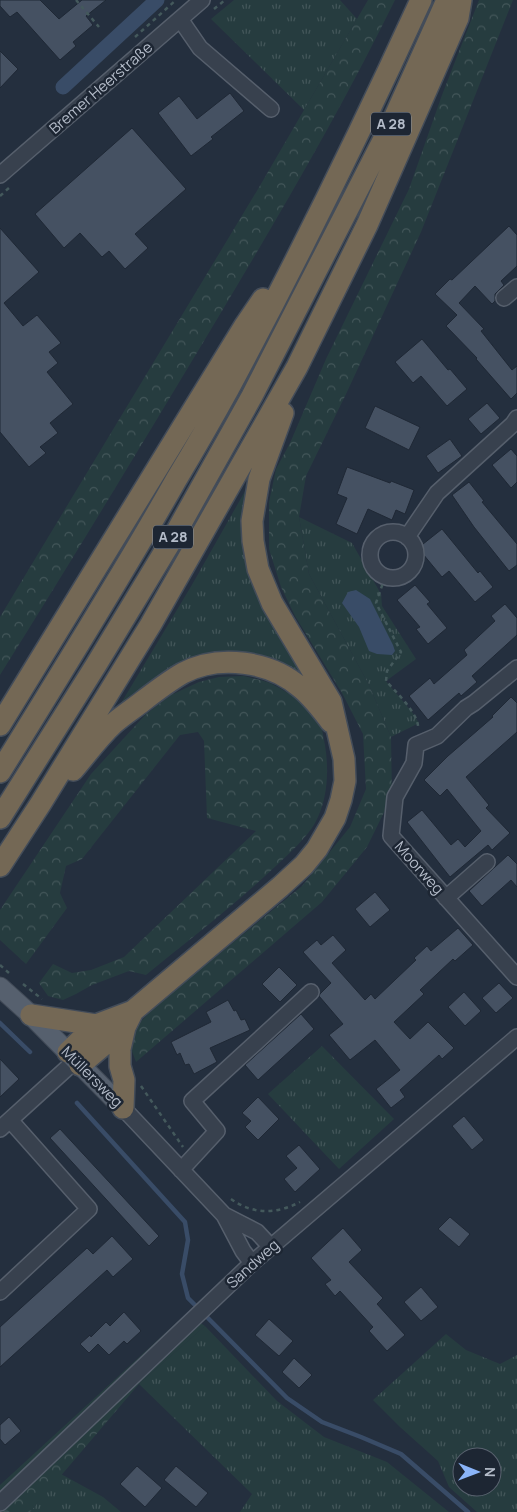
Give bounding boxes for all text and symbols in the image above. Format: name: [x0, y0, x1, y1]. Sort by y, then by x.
street label: Bremer Heerstraße: [44, 37, 157, 138]
road number: A 28: [371, 112, 411, 136]
road number: A 28: [153, 526, 193, 548]
street label: Moorweg: [390, 837, 449, 899]
street label: Müllersweg: [57, 1041, 128, 1112]
street label: Sandweg: [222, 1234, 284, 1293]
north arrow: [452, 1447, 502, 1497]
text: N: [481, 1467, 500, 1477]

